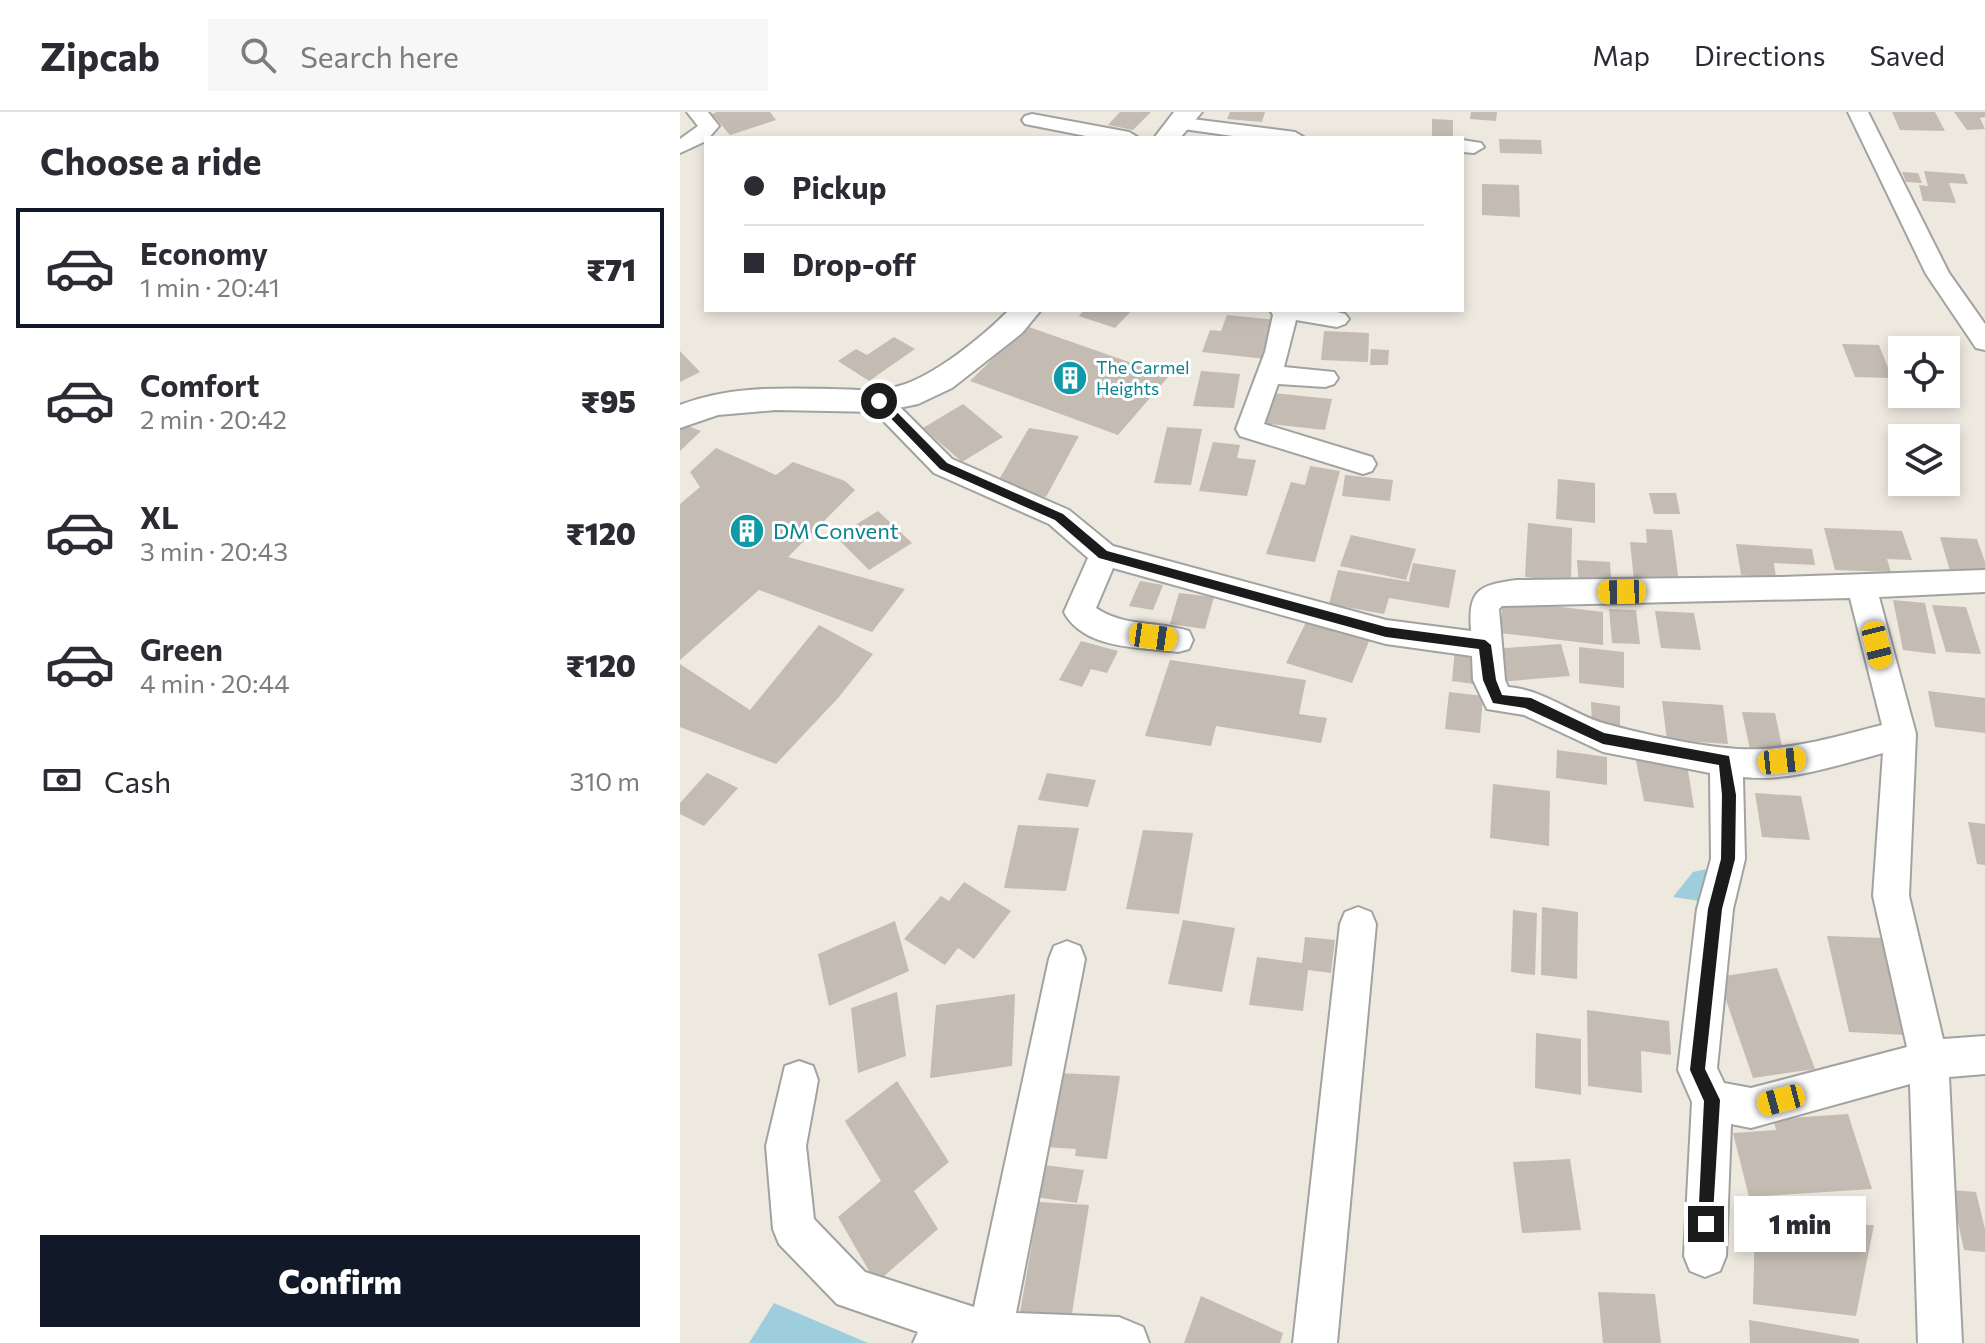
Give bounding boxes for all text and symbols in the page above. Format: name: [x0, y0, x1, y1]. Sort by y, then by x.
search box: [208, 19, 768, 91]
text: Zipcab: [40, 32, 160, 79]
icon: search: [236, 33, 280, 77]
text: Search here: [300, 37, 459, 74]
text: Map: [1592, 38, 1650, 72]
text: Directions: [1694, 38, 1825, 72]
text: Saved: [1869, 38, 1945, 72]
text: Choose a ride: [40, 138, 261, 182]
text: Pickup: [792, 168, 886, 205]
icon: car: [44, 232, 116, 304]
text: Economy: [140, 234, 268, 271]
text: Drop-off: [792, 245, 916, 282]
text: ₹71: [586, 250, 636, 287]
text: 1 min · 20:41: [140, 271, 280, 302]
map controls: [1888, 336, 1960, 496]
button: locate: [1888, 336, 1960, 408]
place label: The Carmel Heights: [1096, 356, 1190, 399]
building icon: The Carmel Heights: [1051, 359, 1089, 397]
icon: car: [44, 364, 116, 436]
text: Comfort: [140, 366, 259, 403]
text: ₹95: [581, 382, 636, 419]
route start: [861, 383, 897, 419]
text: 2 min · 20:42: [140, 403, 287, 434]
button: layers: [1888, 424, 1960, 496]
icon: car: [44, 496, 116, 568]
text: XL: [140, 498, 179, 535]
building icon: DM Convent: [728, 512, 766, 550]
text: ₹120: [566, 514, 636, 551]
place label: DM Convent: [773, 517, 899, 544]
text: 3 min · 20:43: [140, 535, 288, 566]
car: [1598, 580, 1646, 604]
car: [1860, 619, 1894, 671]
car: [1128, 622, 1178, 652]
icon: car: [44, 628, 116, 700]
text: Green: [140, 630, 223, 667]
text: ₹120: [566, 646, 636, 683]
text: 4 min · 20:44: [140, 667, 290, 698]
car: [1757, 747, 1807, 775]
icon: cash: [40, 758, 84, 802]
text: Cash: [104, 762, 171, 799]
text: 310 m: [569, 765, 640, 796]
car: [1755, 1082, 1807, 1118]
callout: 1 min: [1734, 1196, 1866, 1252]
route end: [1688, 1206, 1724, 1242]
text: 1 min: [1769, 1208, 1831, 1239]
button: Confirm: [40, 1235, 640, 1327]

